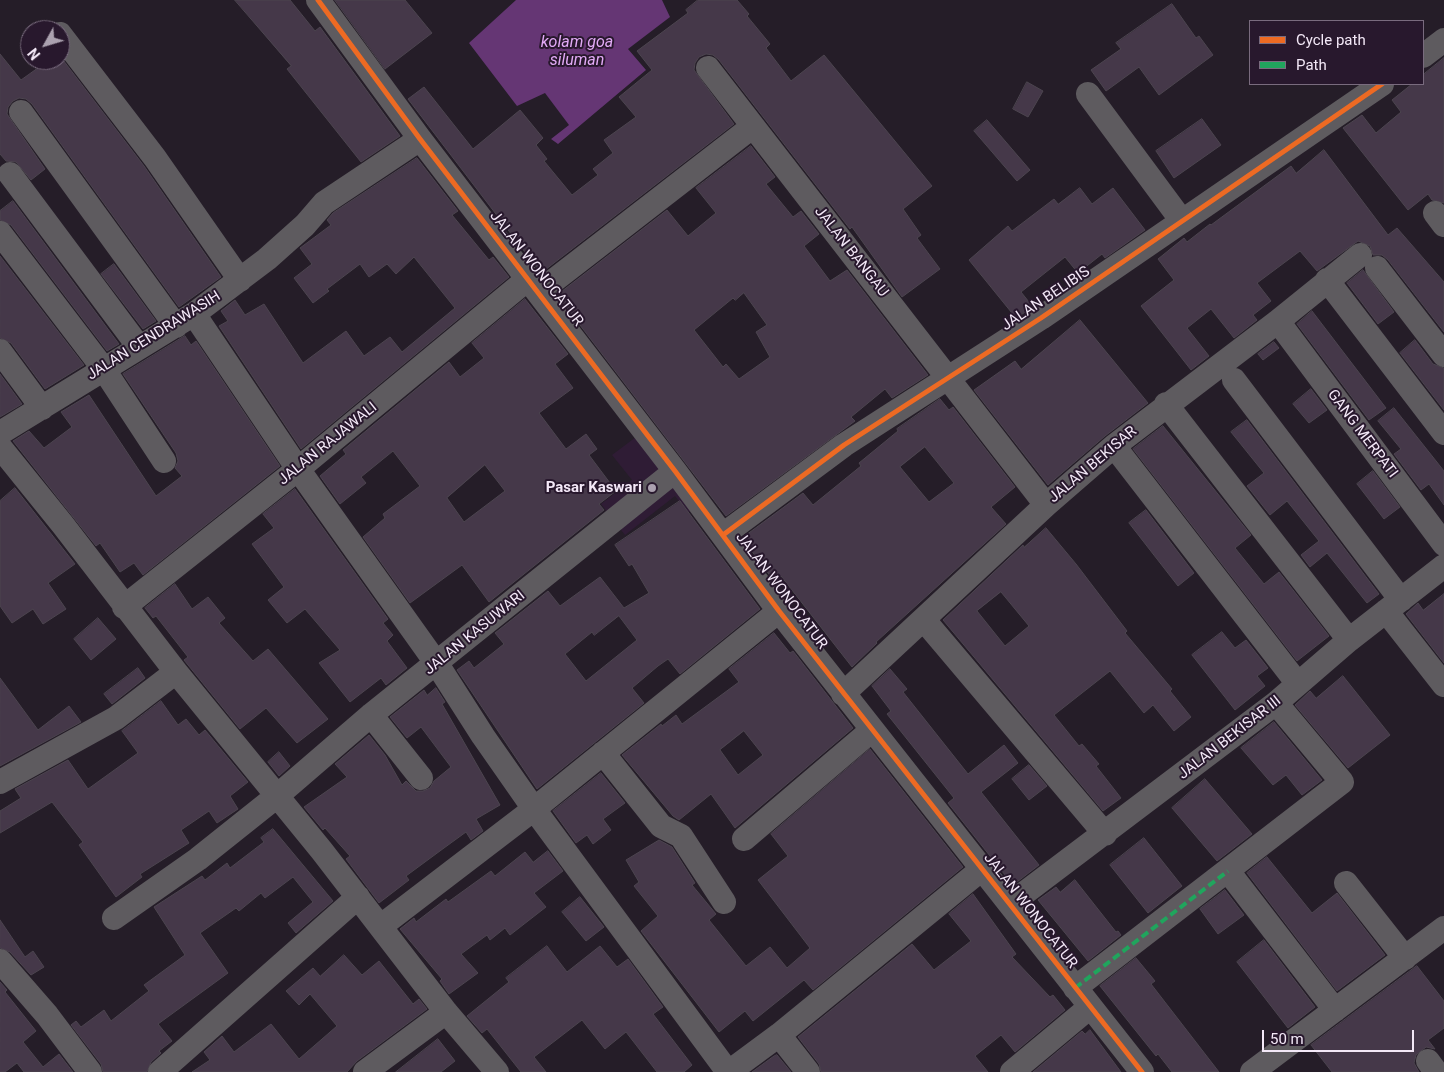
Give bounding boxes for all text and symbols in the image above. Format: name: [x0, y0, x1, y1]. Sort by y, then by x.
north arrow: [20, 20, 70, 70]
legend: [1249, 20, 1424, 85]
text: Cycle path: [1296, 31, 1366, 49]
water label: kolam goa siluman: [541, 33, 613, 71]
text: N: [25, 45, 43, 63]
text: Path: [1296, 56, 1327, 74]
street label: JALAN BANGAU: [810, 203, 892, 301]
street label: JALAN WONOCATUR: [485, 208, 587, 330]
street label: JALAN BELIBIS: [998, 263, 1094, 335]
street label: JALAN CENDRAWASIH: [84, 288, 224, 384]
street label: GANG MERPATI: [1323, 386, 1401, 482]
street label: JALAN RAJAWALI: [275, 399, 381, 489]
street label: JALAN BEKISAR: [1045, 423, 1141, 507]
place label: Pasar Kaswari: [546, 479, 642, 497]
marker: Pasar Kaswari: [646, 482, 658, 494]
street label: JALAN WONOCATUR: [731, 529, 831, 653]
street label: JALAN KASUWARI: [421, 587, 529, 679]
street label: JALAN BEKISAR III: [1175, 692, 1285, 784]
street label: JALAN WONOCATUR: [979, 850, 1081, 972]
scale bar: [1264, 1020, 1416, 1052]
text: 50 m: [1270, 1030, 1304, 1048]

